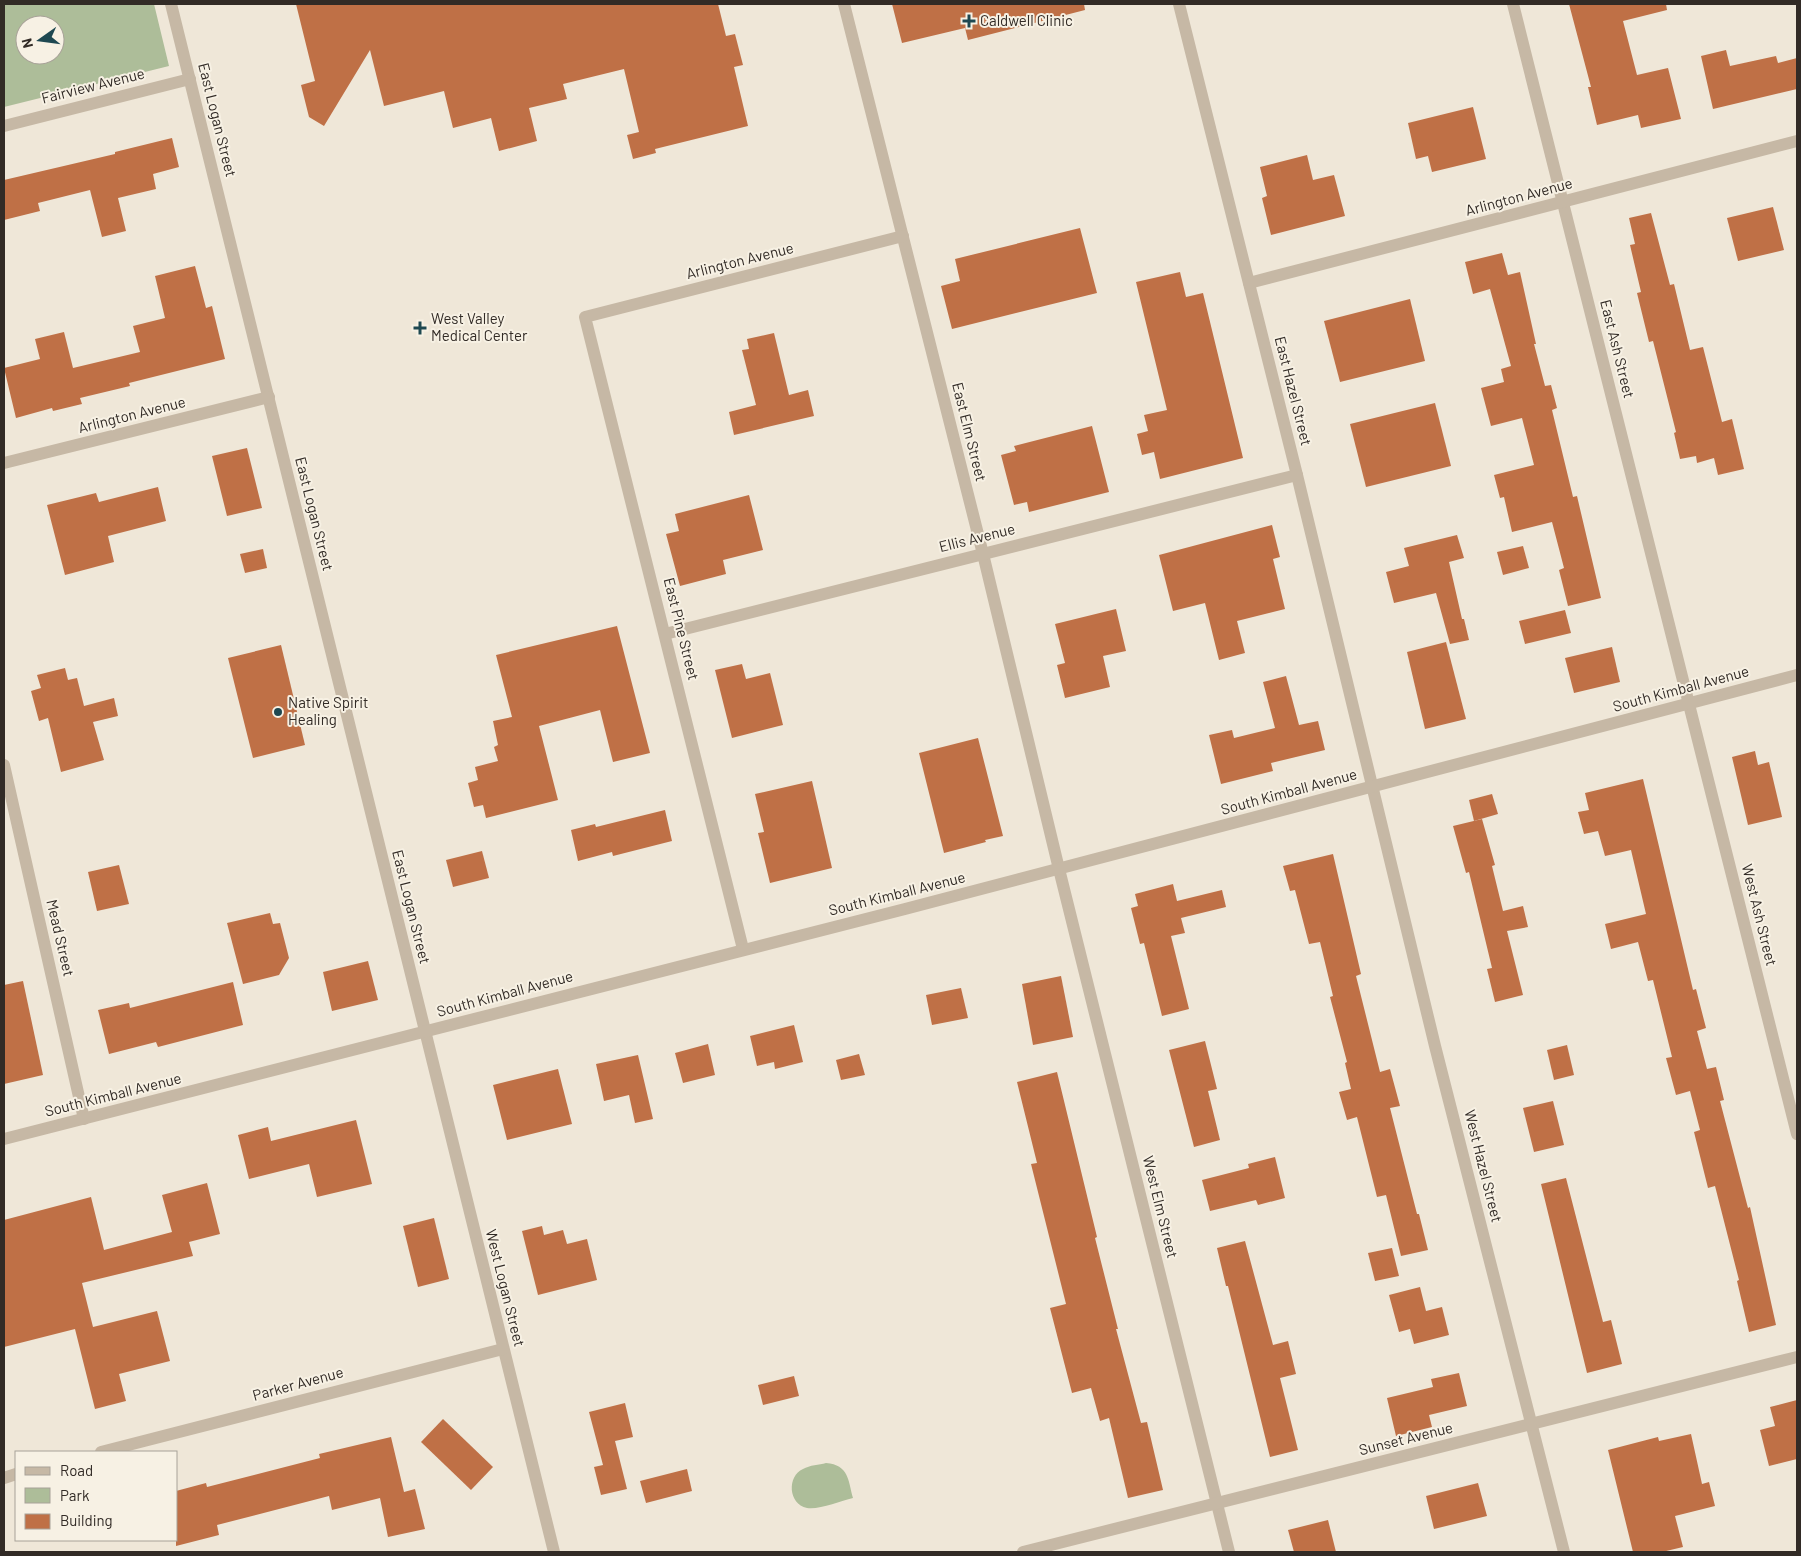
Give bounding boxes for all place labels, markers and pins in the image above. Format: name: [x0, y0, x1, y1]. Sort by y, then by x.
place label: Caldwell Clinic: [980, 11, 1073, 29]
marker: Caldwell Clinic: [962, 14, 976, 28]
place label: West Valley Medical Center: [431, 309, 528, 344]
marker: West Valley Medical Center: [413, 321, 427, 335]
place label: Native Spirit Healing: [288, 693, 369, 728]
marker: Native Spirit Healing: [272, 706, 284, 718]

